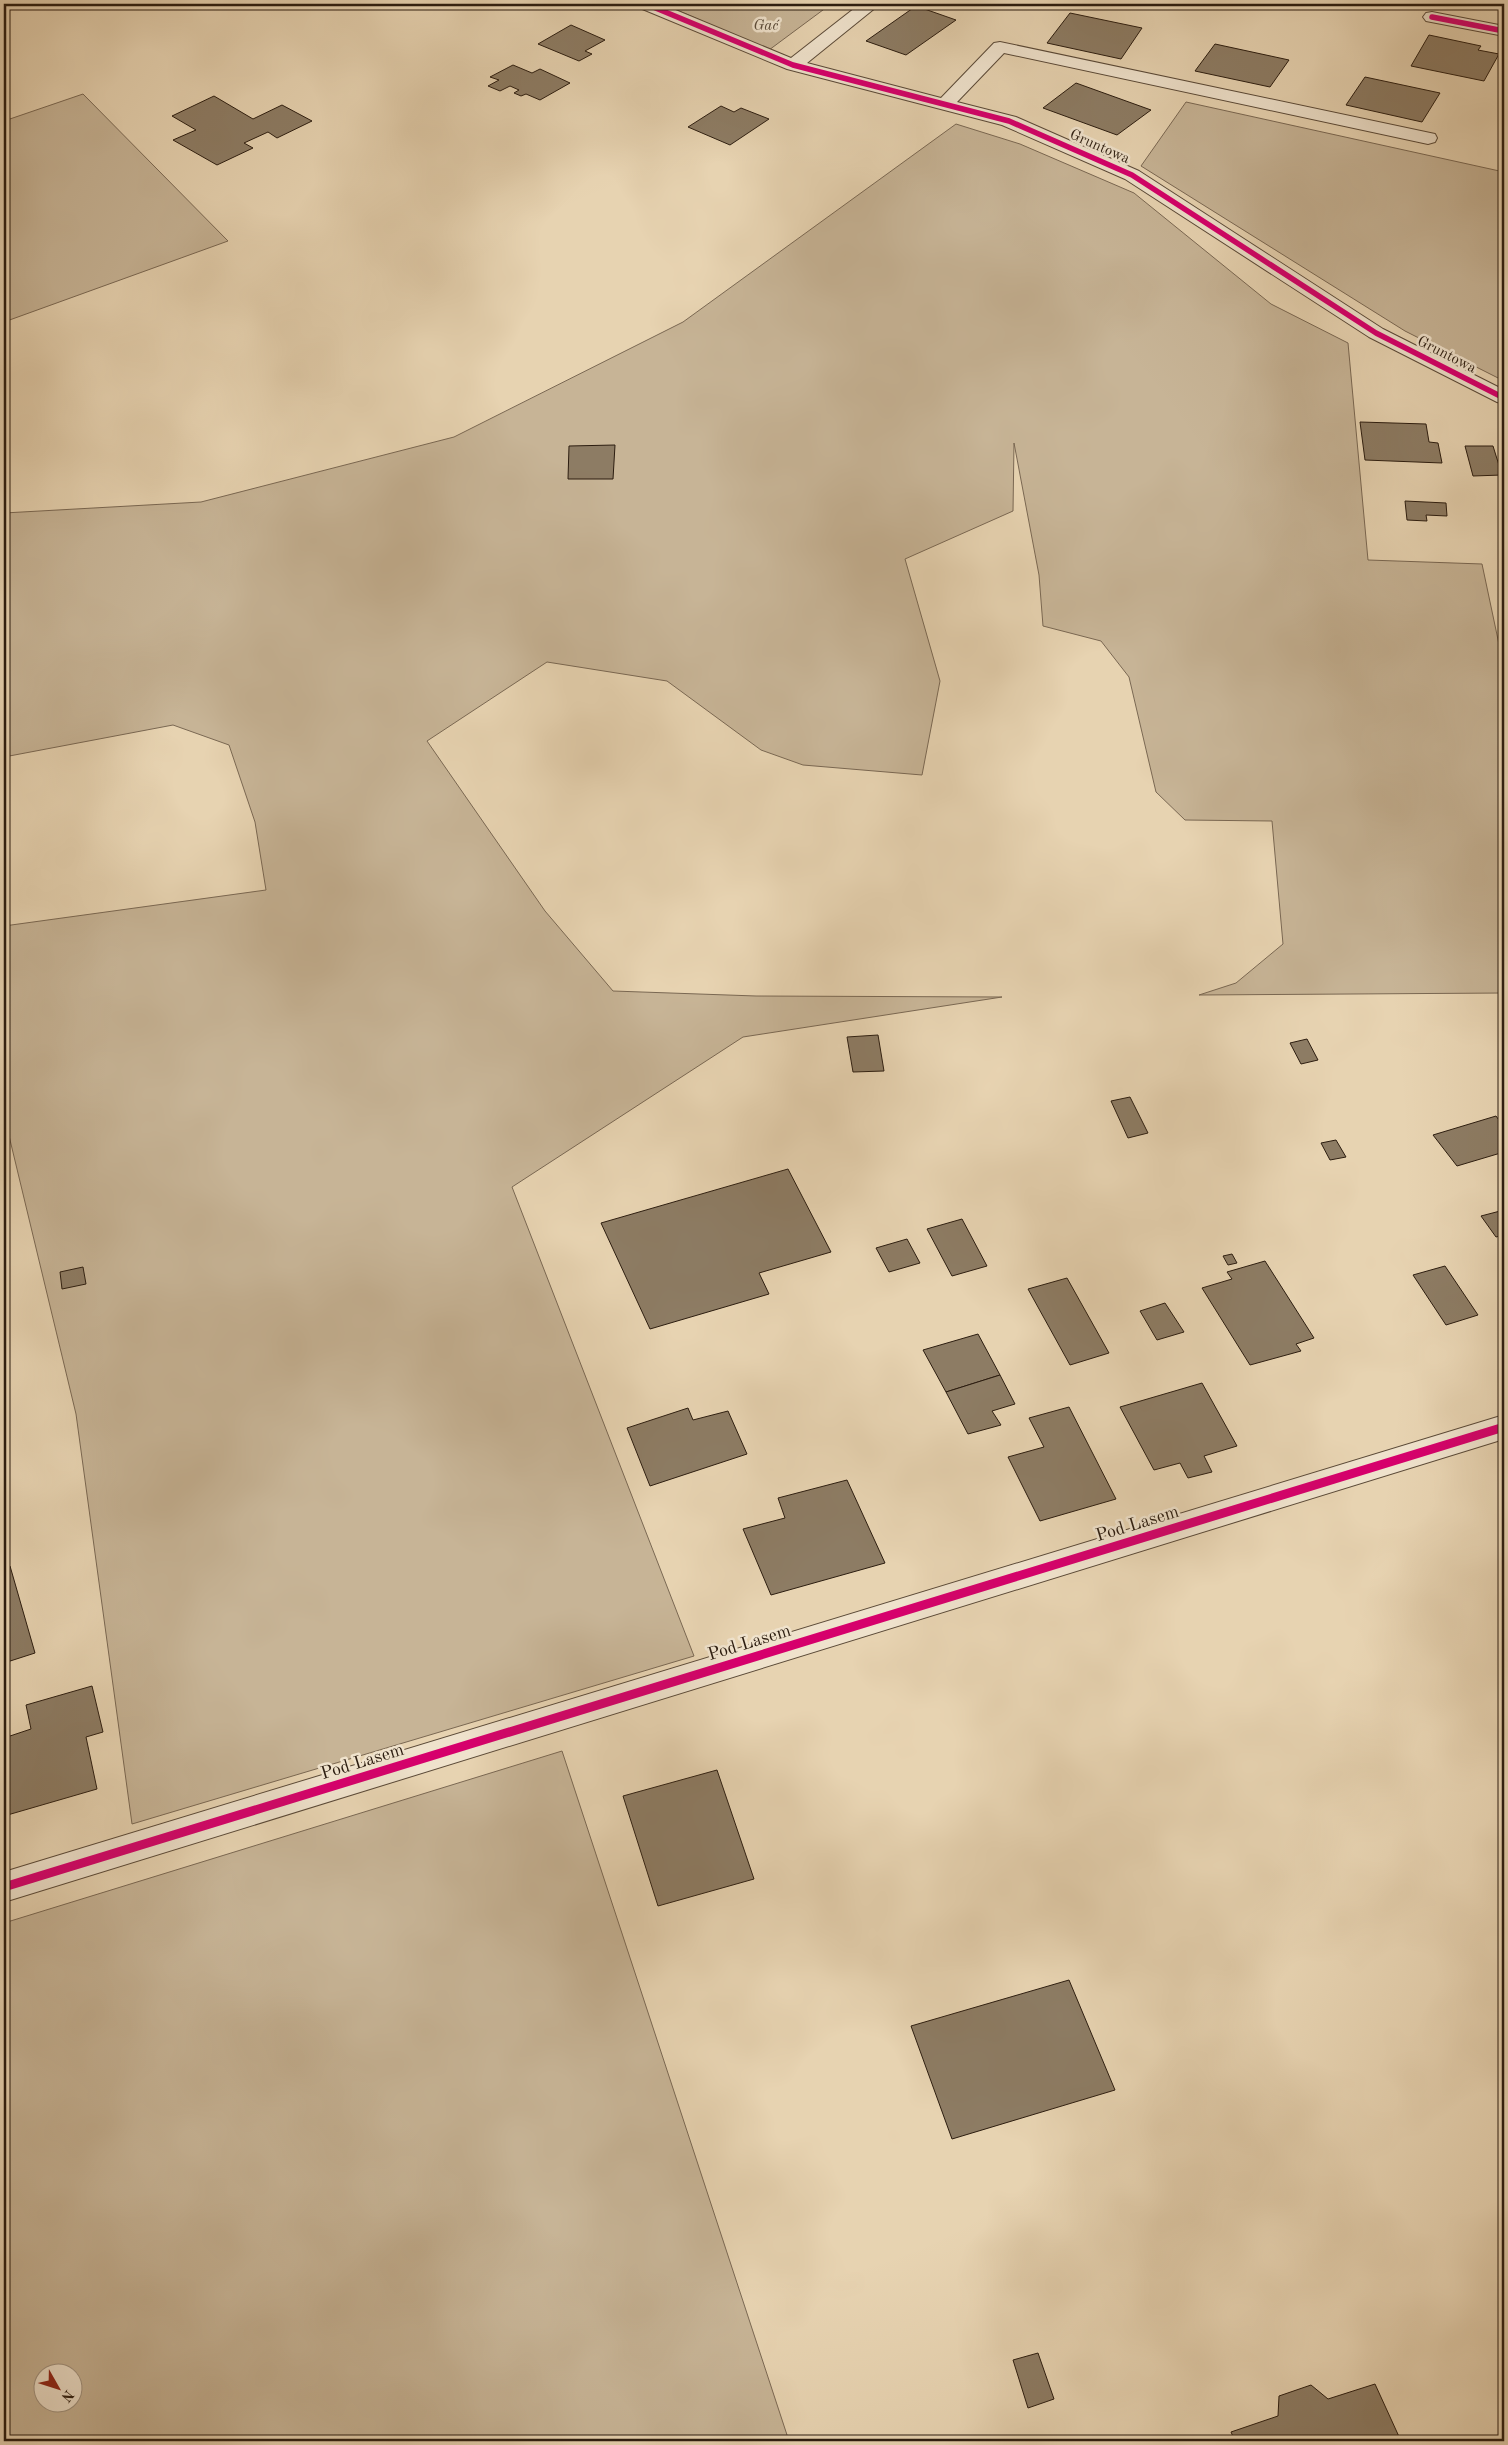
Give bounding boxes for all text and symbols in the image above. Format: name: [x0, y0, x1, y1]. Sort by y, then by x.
park label: Gać: [753, 19, 780, 34]
street label: Gruntowa: [1067, 127, 1132, 167]
street label: Gruntowa: [1414, 334, 1479, 377]
street label: Pod Lasem: [1094, 1503, 1181, 1545]
street label: Pod Lasem: [706, 1622, 793, 1664]
street label: Pod Lasem: [319, 1741, 406, 1783]
north arrow: [32, 2362, 82, 2412]
text: N: [58, 2387, 76, 2404]

